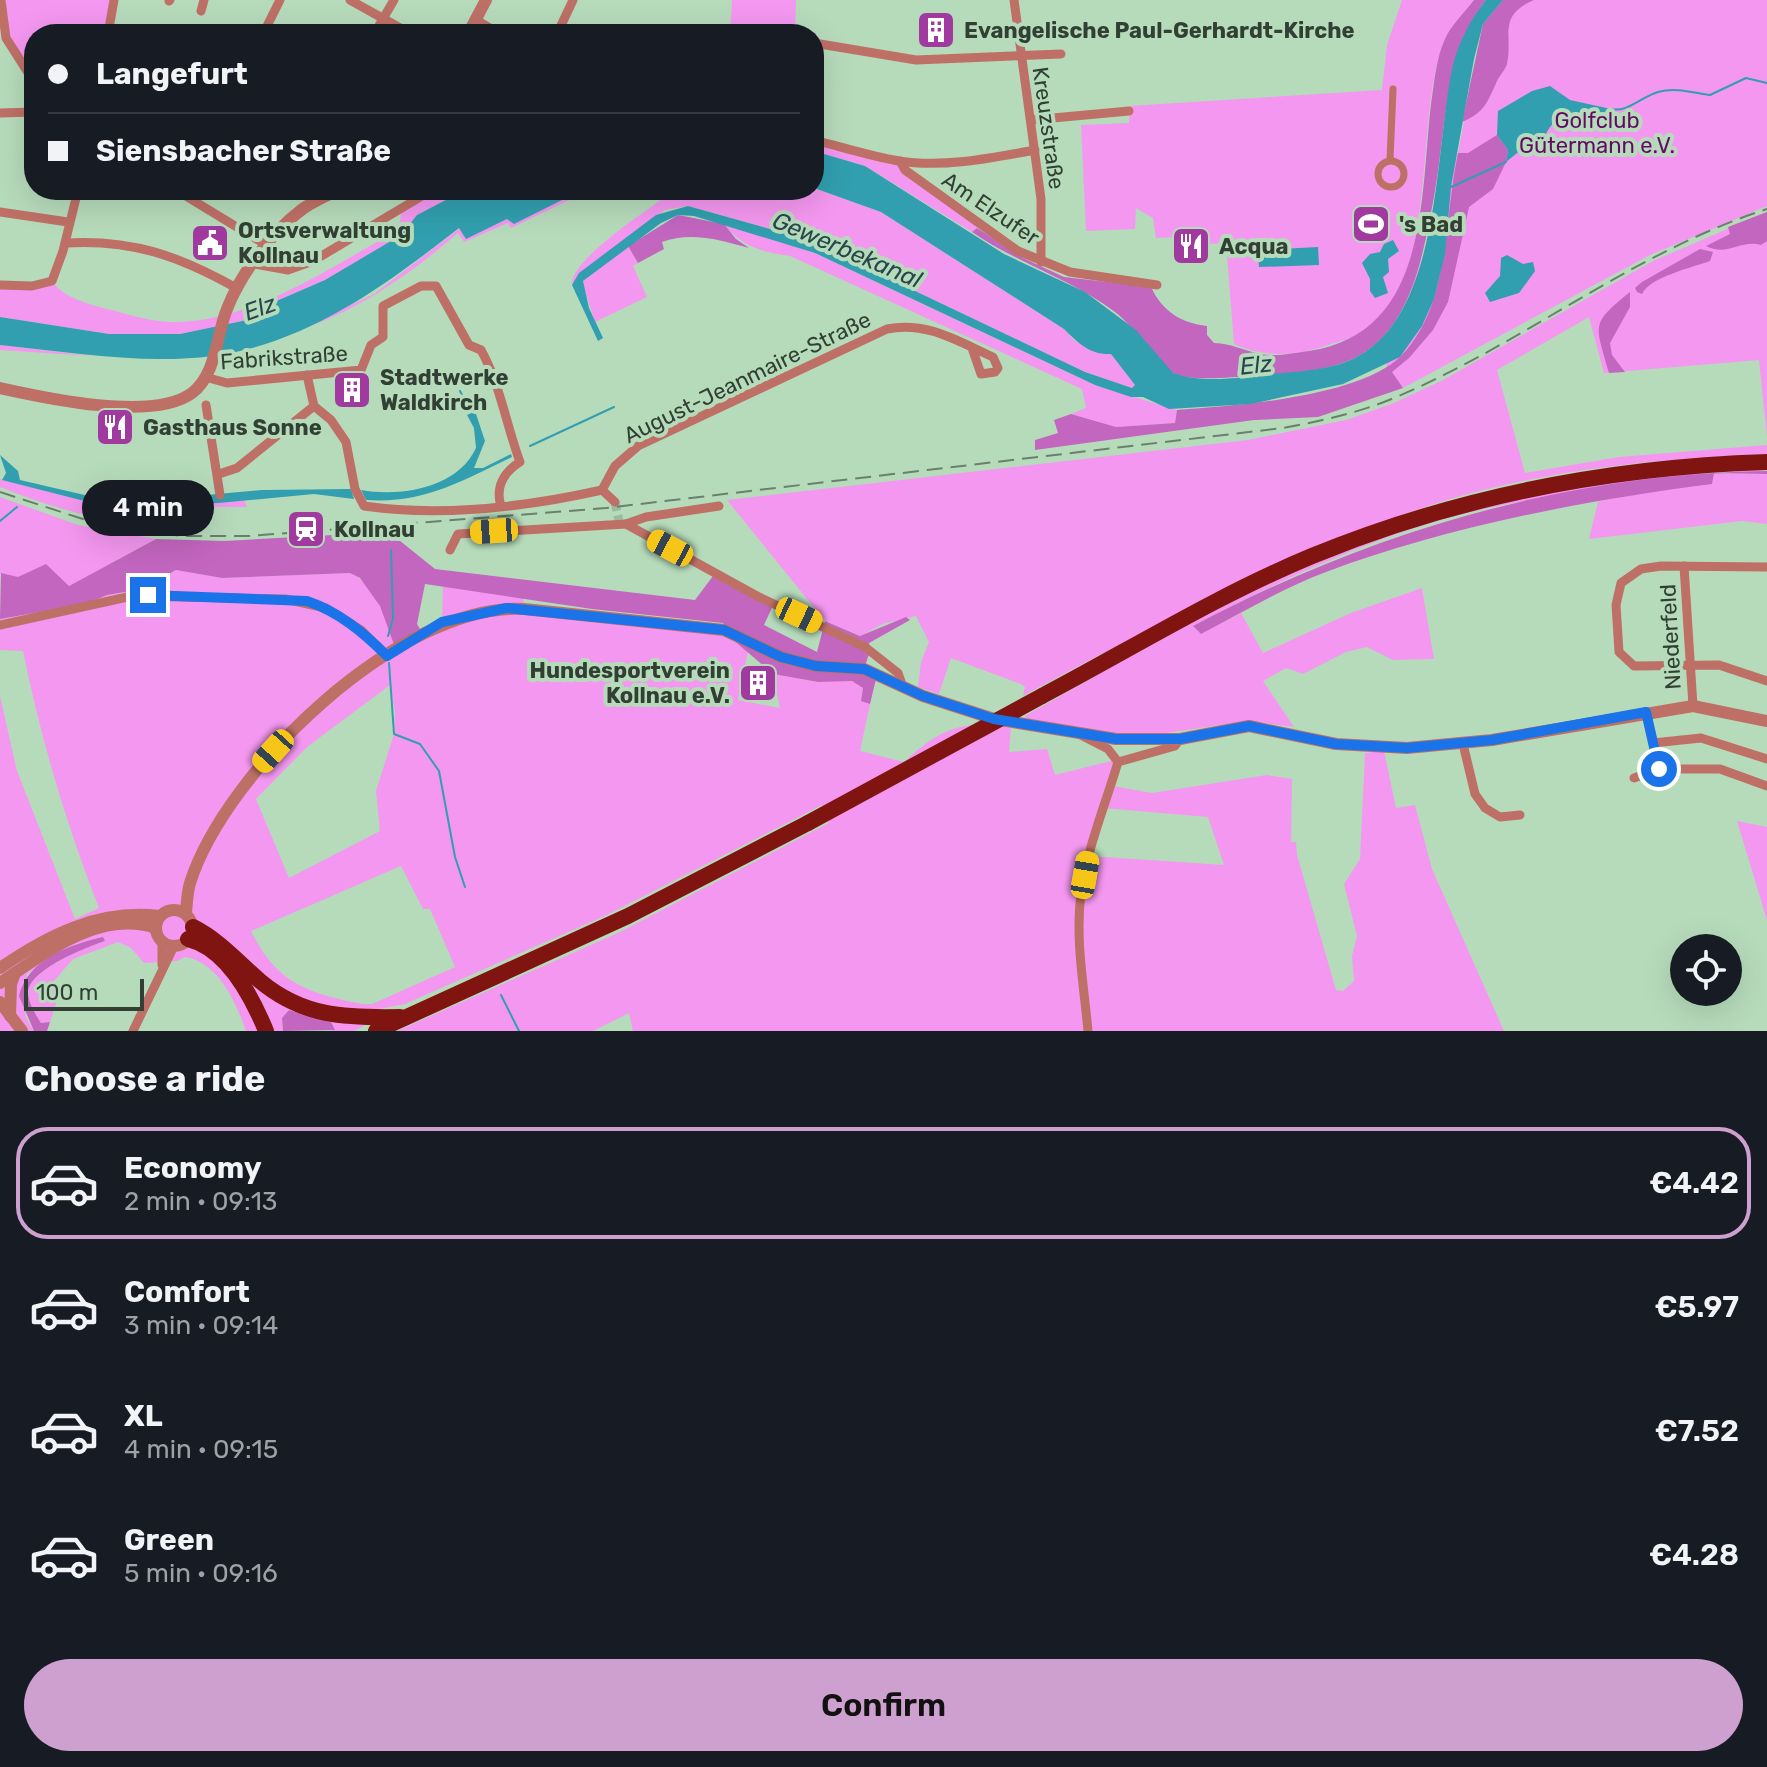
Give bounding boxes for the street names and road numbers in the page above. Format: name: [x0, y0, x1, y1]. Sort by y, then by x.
street label: Kreuzstraße: [1027, 65, 1070, 191]
street label: Am Elzufer: [937, 166, 1045, 251]
street label: August-Jeanmaire-Straße: [619, 306, 875, 449]
street label: Fabrikstraße: [219, 340, 349, 375]
street label: Niederfeld: [1654, 583, 1687, 690]

